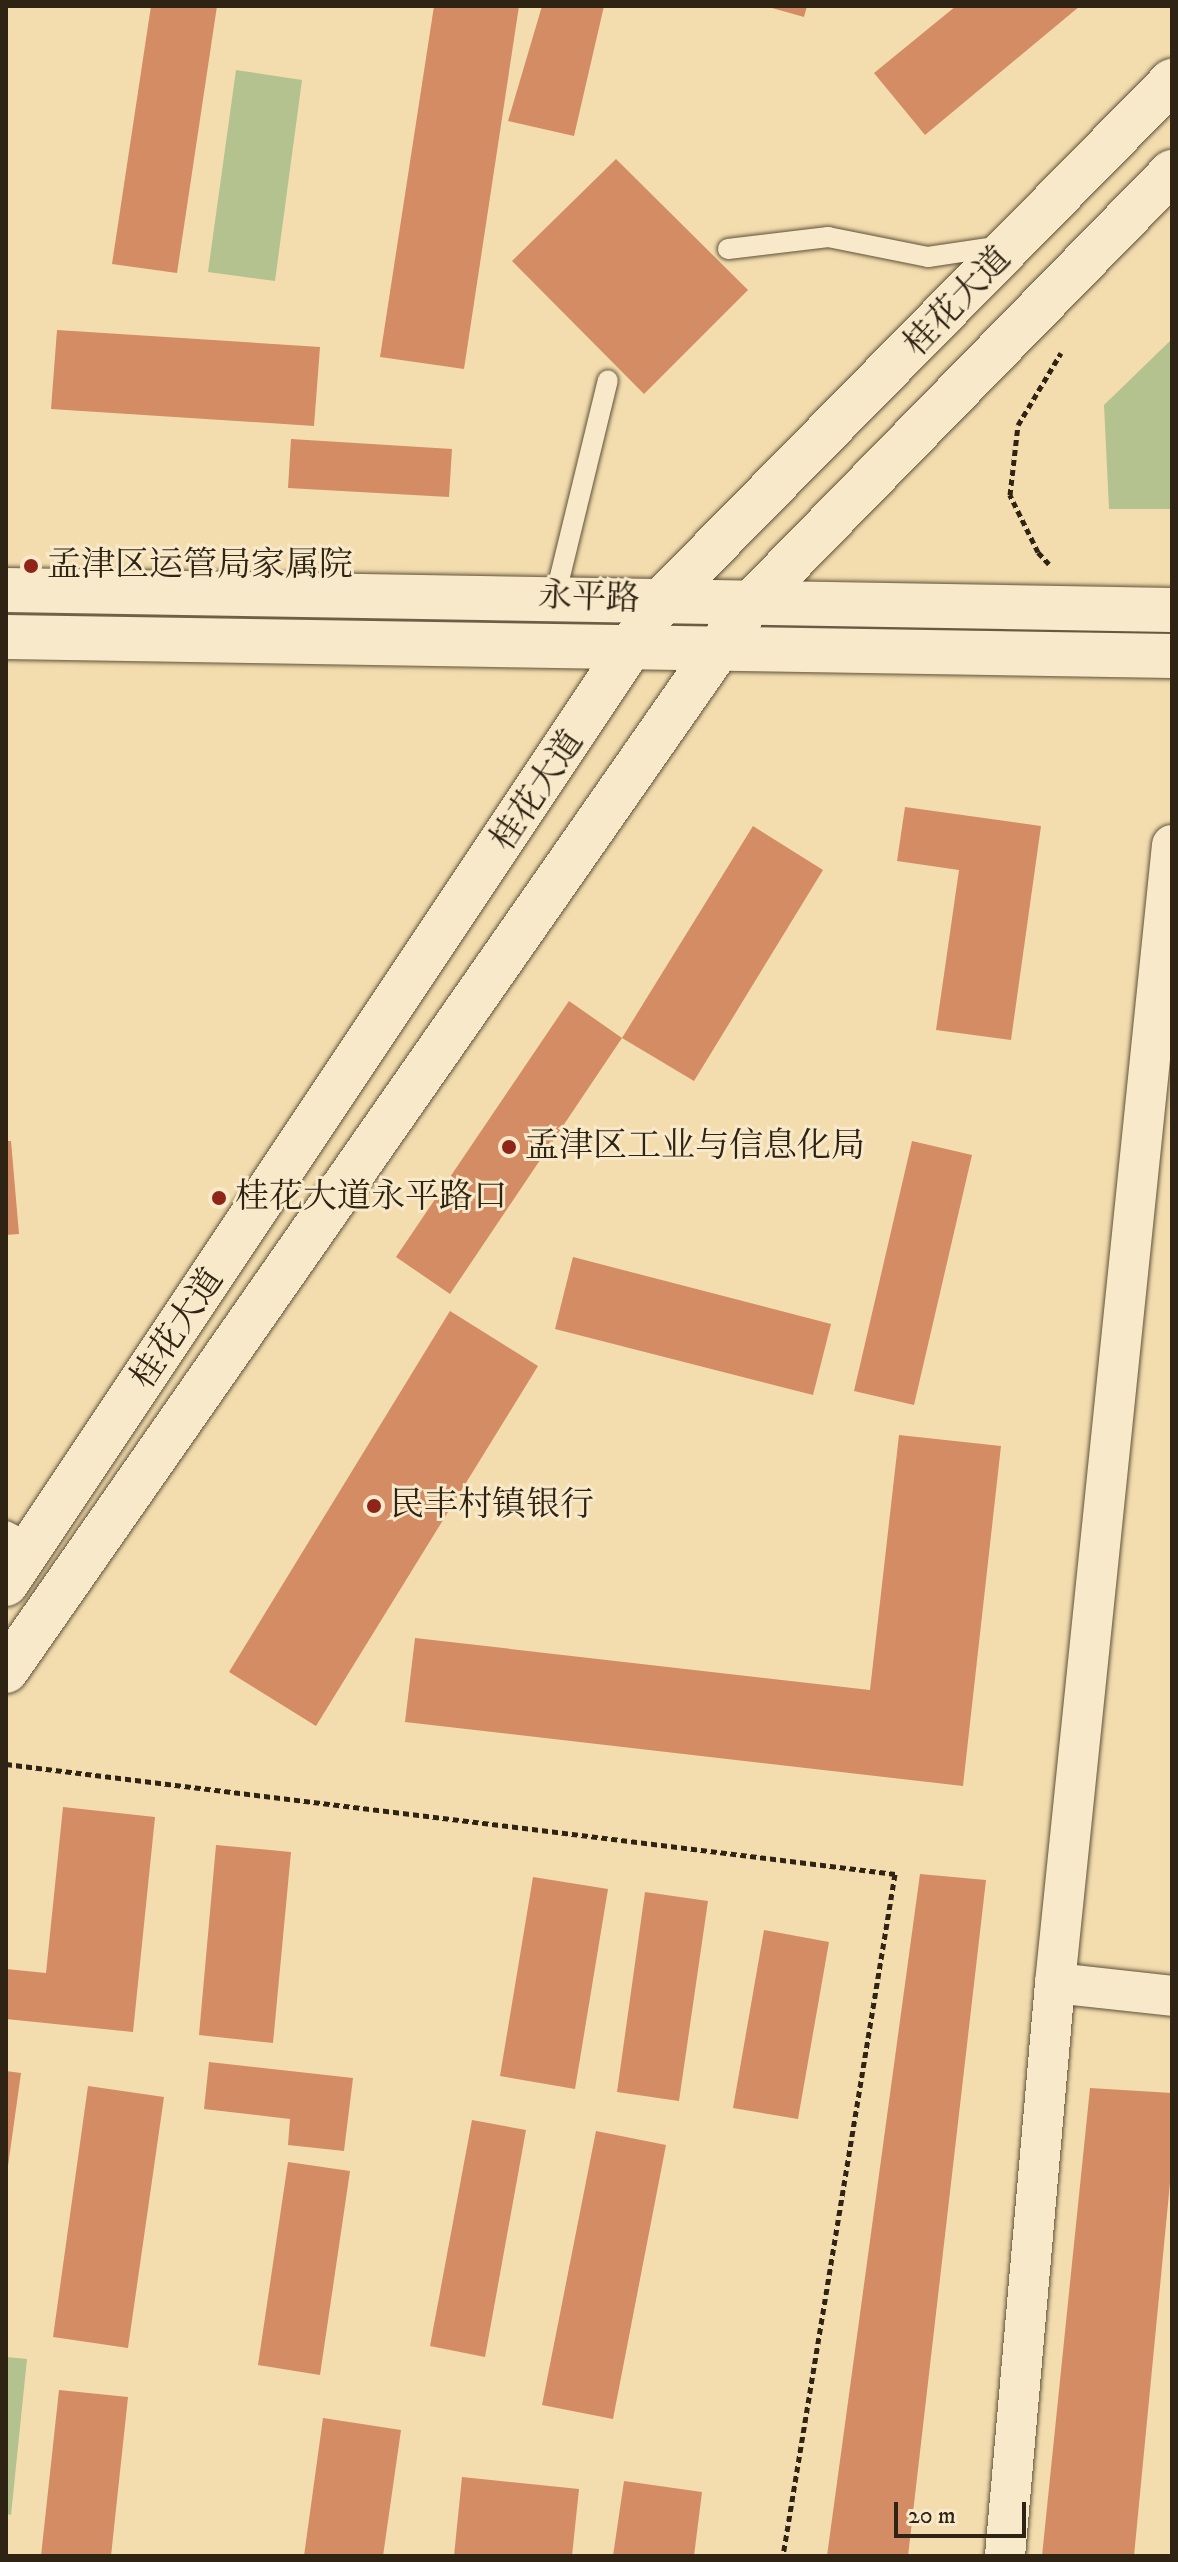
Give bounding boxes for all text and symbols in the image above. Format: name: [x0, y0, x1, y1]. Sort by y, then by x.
street label: 桂花大道: [896, 239, 1020, 365]
place label: 孟津区运管局家属院: [47, 546, 353, 586]
marker: 孟津区运管局家属院: [22, 557, 40, 575]
street label: 永平路: [537, 576, 641, 620]
street label: 桂花大道: [483, 723, 593, 859]
place label: 孟津区工业与信息化局: [525, 1127, 865, 1167]
marker: 孟津区工业与信息化局: [500, 1138, 518, 1156]
place label: 桂花大道永平路口: [235, 1178, 507, 1218]
marker: 桂花大道永平路口: [210, 1189, 228, 1207]
street label: 桂花大道: [123, 1261, 233, 1397]
place label: 民丰村镇银行: [390, 1486, 594, 1526]
marker: 民丰村镇银行: [365, 1497, 383, 1515]
scale bar: [898, 2486, 1030, 2536]
text: 20 m: [908, 2501, 956, 2531]

